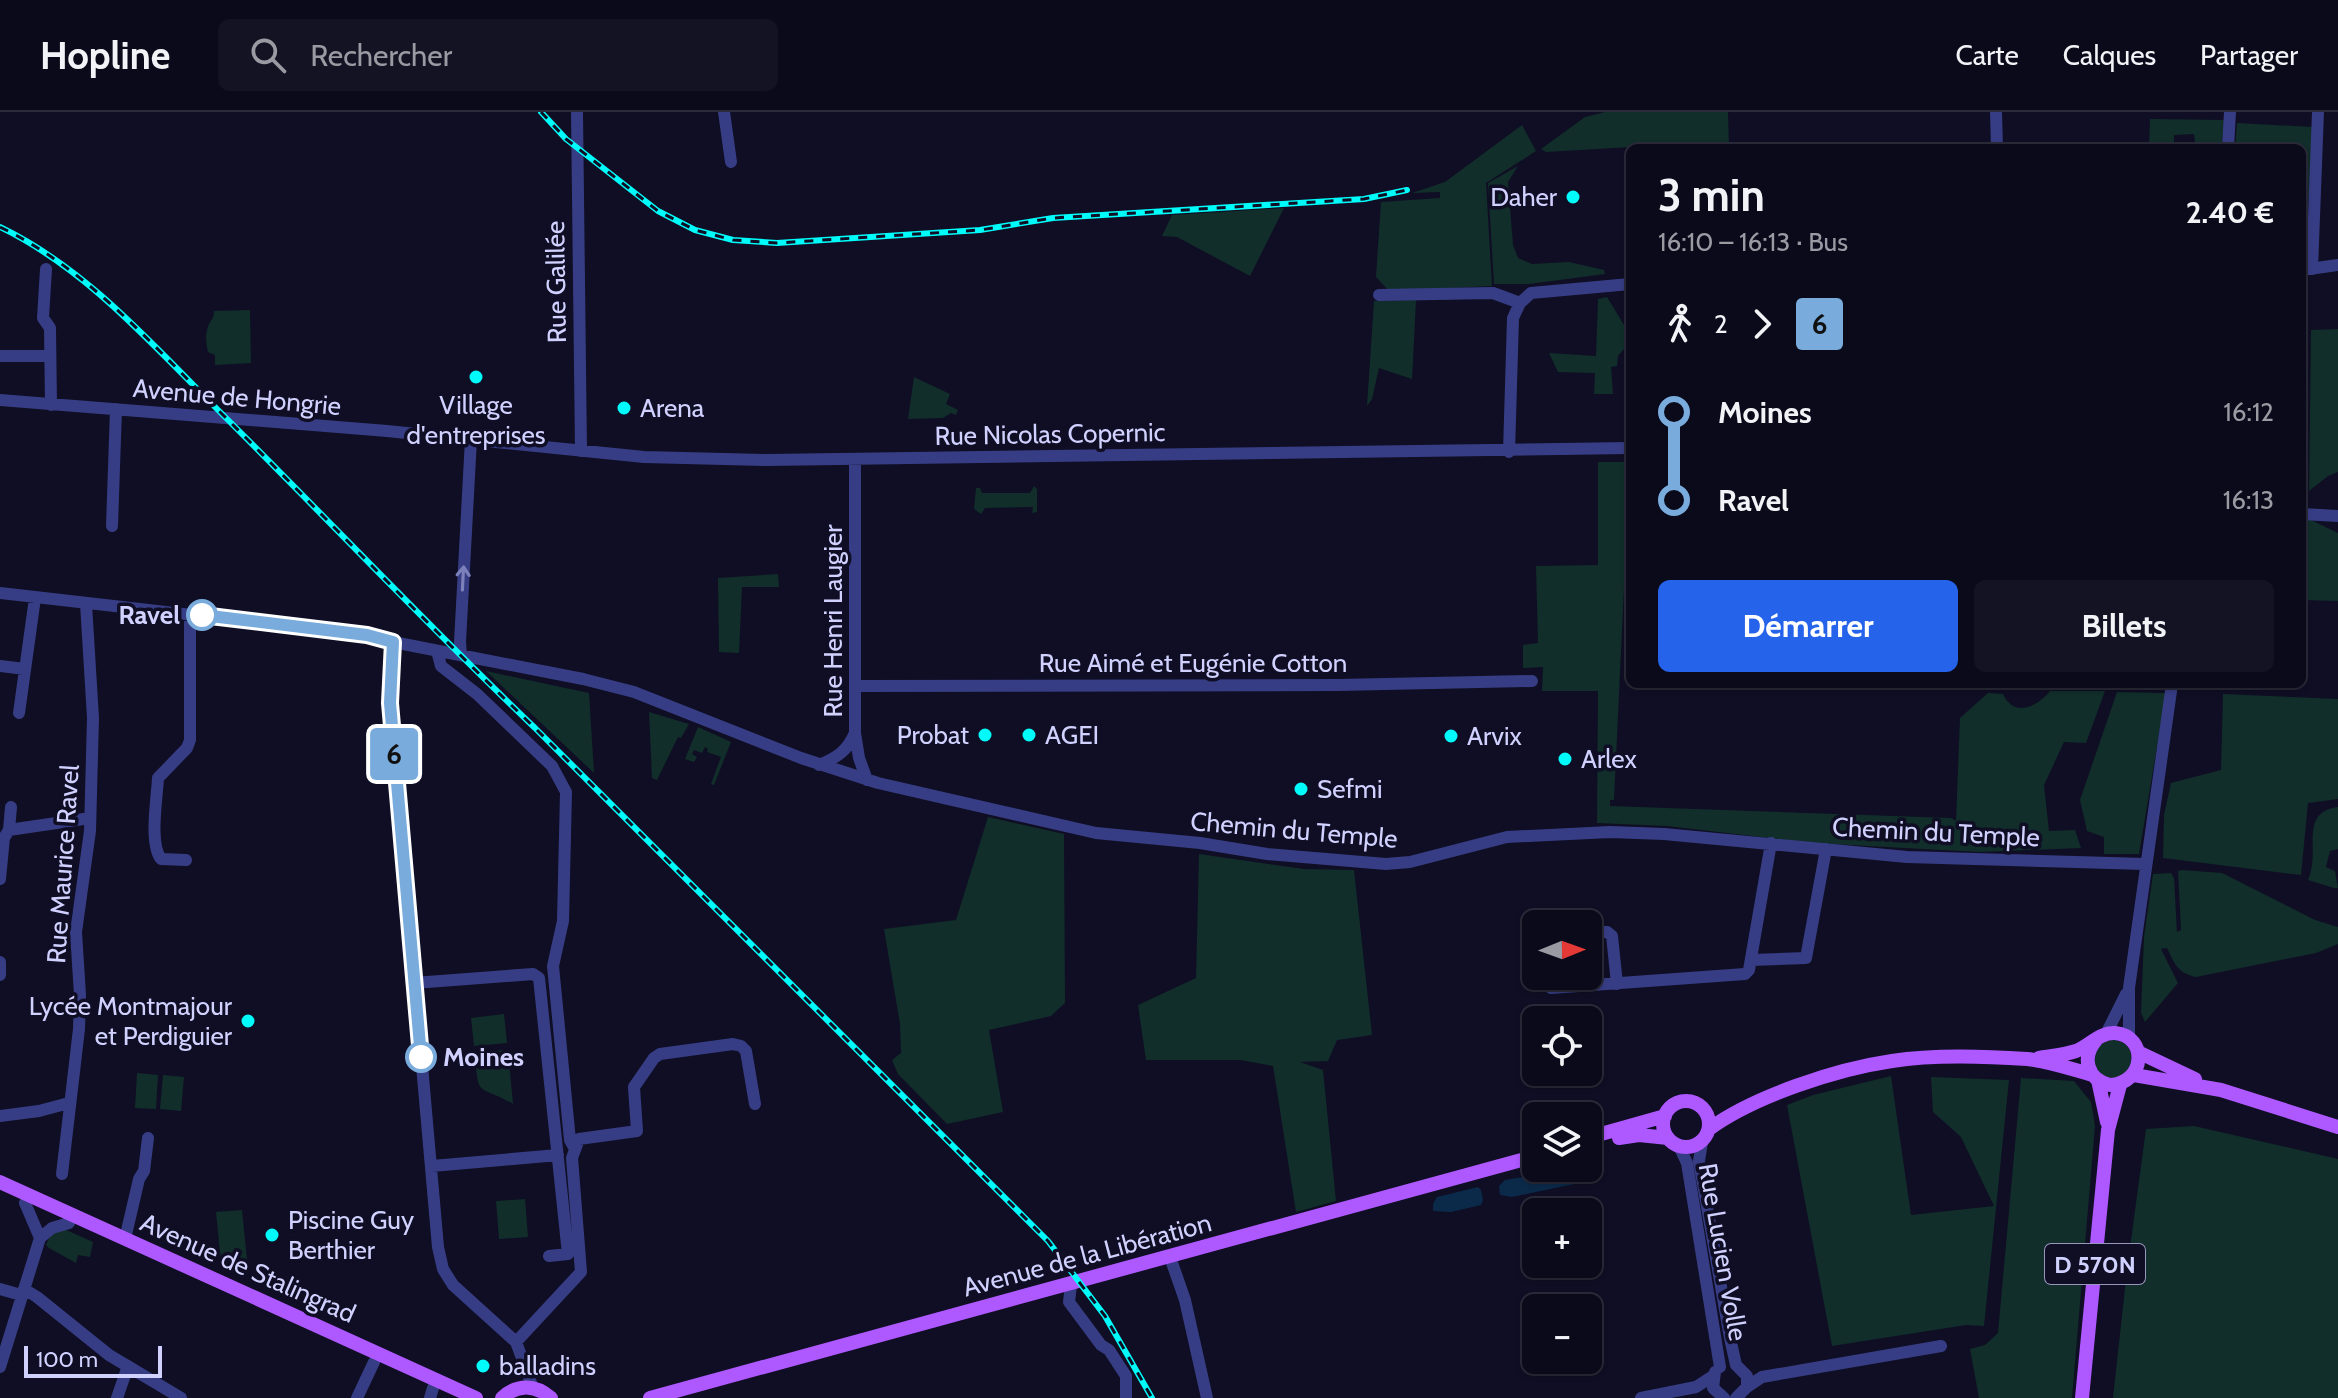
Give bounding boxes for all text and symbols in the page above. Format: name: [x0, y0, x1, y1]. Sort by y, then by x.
search box: [218, 19, 778, 91]
text: Hopline: [40, 32, 170, 79]
icon: search: [246, 33, 290, 77]
text: Rechercher: [310, 37, 452, 74]
text: Carte: [1956, 38, 2019, 72]
text: Calques: [2063, 38, 2156, 72]
text: Partager: [2200, 38, 2298, 72]
text: 3 min: [1658, 169, 1765, 222]
place label: Daher: [1490, 181, 1558, 213]
marker: Daher: [1564, 188, 1582, 206]
text: 2.40 €: [2186, 194, 2274, 231]
street label: Rue Galilée: [539, 221, 573, 343]
text: 16:10 – 16:13 · Bus: [1658, 226, 1848, 258]
icon: walk: [1658, 302, 1702, 346]
icon: forward: [1740, 302, 1784, 346]
text: 6: [1812, 307, 1827, 341]
text: 2: [1714, 308, 1728, 340]
marker: Village d'entreprises: [467, 368, 485, 386]
street label: Avenue de Hongrie: [132, 372, 342, 422]
place label: Village d'entreprises: [406, 389, 546, 451]
place label: Arena: [640, 392, 705, 424]
text: Moines: [1718, 394, 1812, 431]
text: 16:12: [2223, 396, 2274, 428]
marker: Arena: [615, 399, 633, 417]
street label: Rue Nicolas Copernic: [934, 416, 1166, 452]
text: Ravel: [1718, 482, 1789, 519]
text: 16:13: [2223, 484, 2274, 516]
street label: Rue Henri Laugier: [817, 524, 849, 718]
one-way arrow: [456, 565, 471, 591]
button: Démarrer: [1658, 580, 1958, 672]
button: Billets: [1974, 580, 2274, 672]
place label: Ravel: [118, 599, 180, 631]
marker: Ravel: [187, 600, 217, 630]
street label: Rue Aimé et Eugénie Cotton: [1039, 647, 1347, 679]
place label: Probat: [897, 719, 969, 751]
place label: AGEI: [1045, 719, 1099, 751]
place label: Arvix: [1467, 720, 1523, 752]
marker: Probat: [976, 726, 994, 744]
marker: AGEI: [1020, 726, 1038, 744]
marker: Arvix: [1442, 727, 1460, 745]
line badge: 6: [368, 728, 420, 780]
text: 6: [386, 737, 402, 771]
place label: Arlex: [1581, 743, 1637, 775]
marker: Arlex: [1556, 750, 1574, 768]
street label: Rue Maurice Ravel: [40, 763, 86, 965]
place label: Sefmi: [1317, 773, 1382, 805]
marker: Sefmi: [1292, 780, 1310, 798]
street label: Chemin du Temple: [1189, 805, 1399, 855]
street label: Chemin du Temple: [1831, 811, 2041, 853]
north arrow: [1522, 910, 1602, 990]
map controls: [1522, 910, 1602, 1374]
place label: Lycée Montmajour et Perdiguier: [29, 990, 233, 1052]
button: locate: [1522, 1006, 1602, 1086]
marker: Lycée Montmajour et Perdiguier: [239, 1012, 257, 1030]
place label: Moines: [443, 1041, 524, 1073]
marker: Moines: [406, 1042, 436, 1072]
button: layers: [1522, 1102, 1602, 1182]
street label: Rue Lucien Volle: [1692, 1161, 1754, 1343]
button: +: [1522, 1198, 1602, 1278]
place label: Piscine Guy Berthier: [288, 1204, 414, 1266]
street label: Avenue de Stalingrad: [136, 1206, 360, 1330]
street label: Avenue de la Libération: [959, 1206, 1215, 1304]
marker: Piscine Guy Berthier: [263, 1226, 281, 1244]
road number: D 570N: [2045, 1244, 2145, 1284]
button: −: [1522, 1294, 1602, 1374]
scale bar: [24, 1342, 162, 1378]
text: 100 m: [36, 1346, 98, 1373]
place label: balladins: [499, 1350, 596, 1382]
marker: balladins: [474, 1357, 492, 1375]

